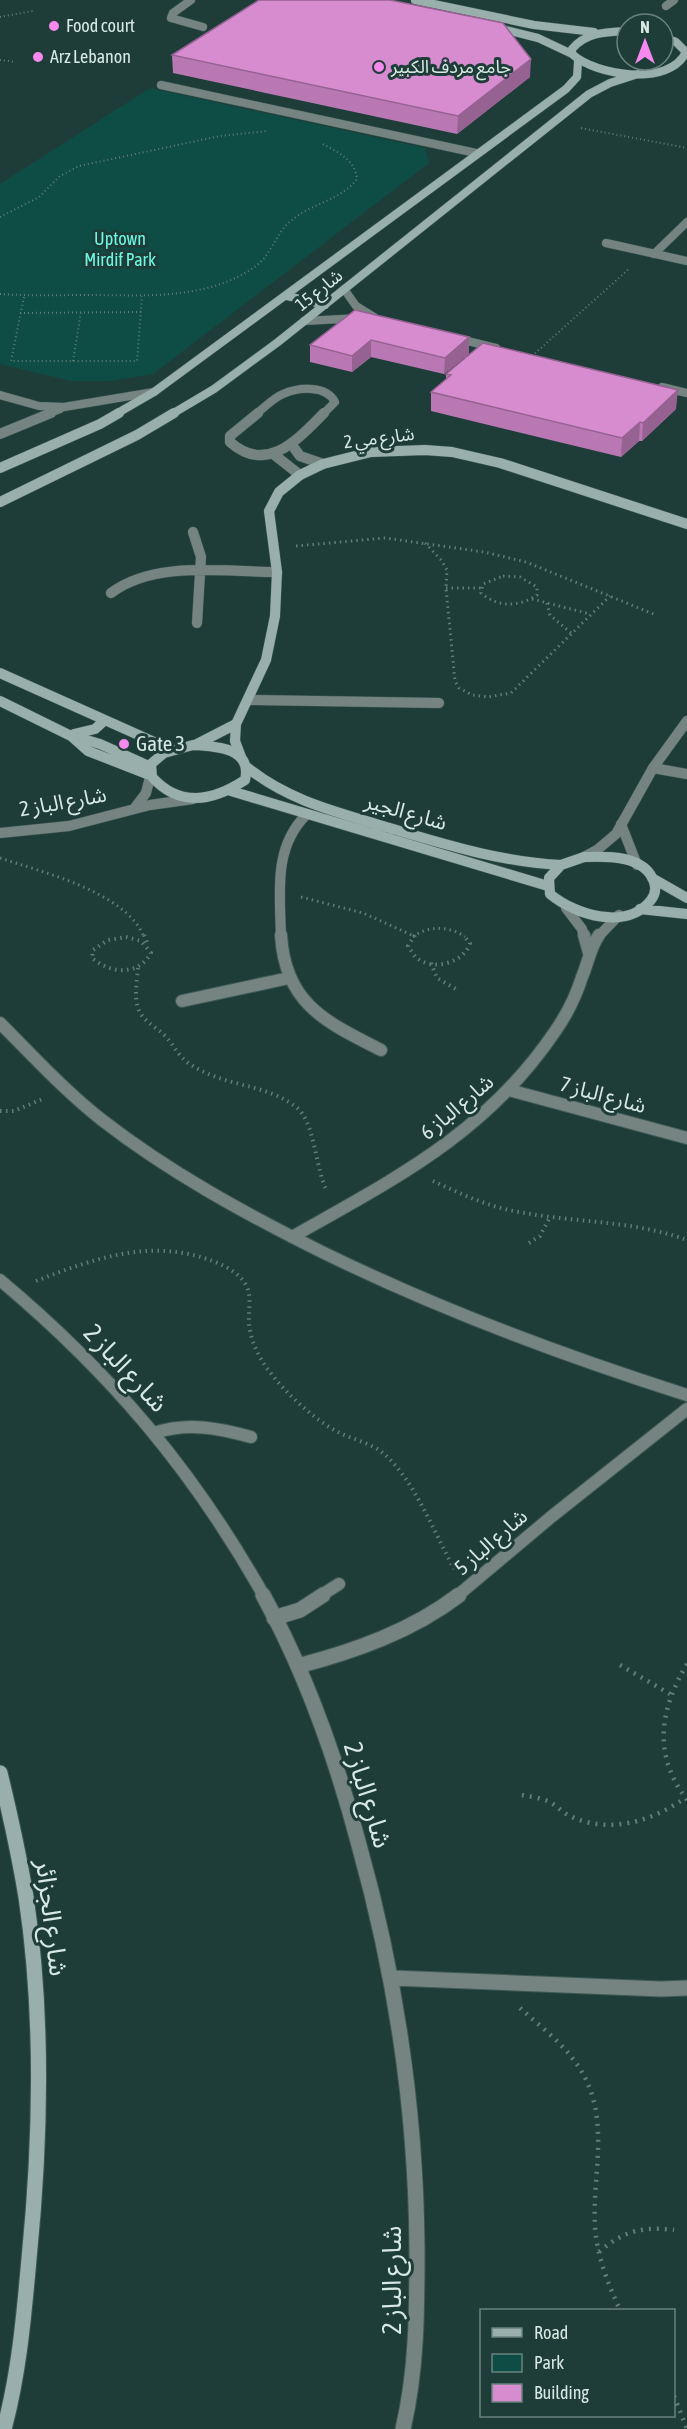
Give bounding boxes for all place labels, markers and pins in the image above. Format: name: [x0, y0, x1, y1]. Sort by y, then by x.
place label: Food court: [66, 15, 135, 36]
marker: Food court: [47, 19, 61, 33]
place label: Arz Lebanon: [50, 46, 131, 67]
marker: Arz Lebanon: [31, 50, 45, 64]
place label: جامع مردف الكبير: [390, 56, 511, 81]
marker: جامع مردف الكبير: [372, 60, 386, 74]
place label: Gate 3: [136, 731, 185, 755]
marker: Gate 3: [117, 737, 131, 751]

